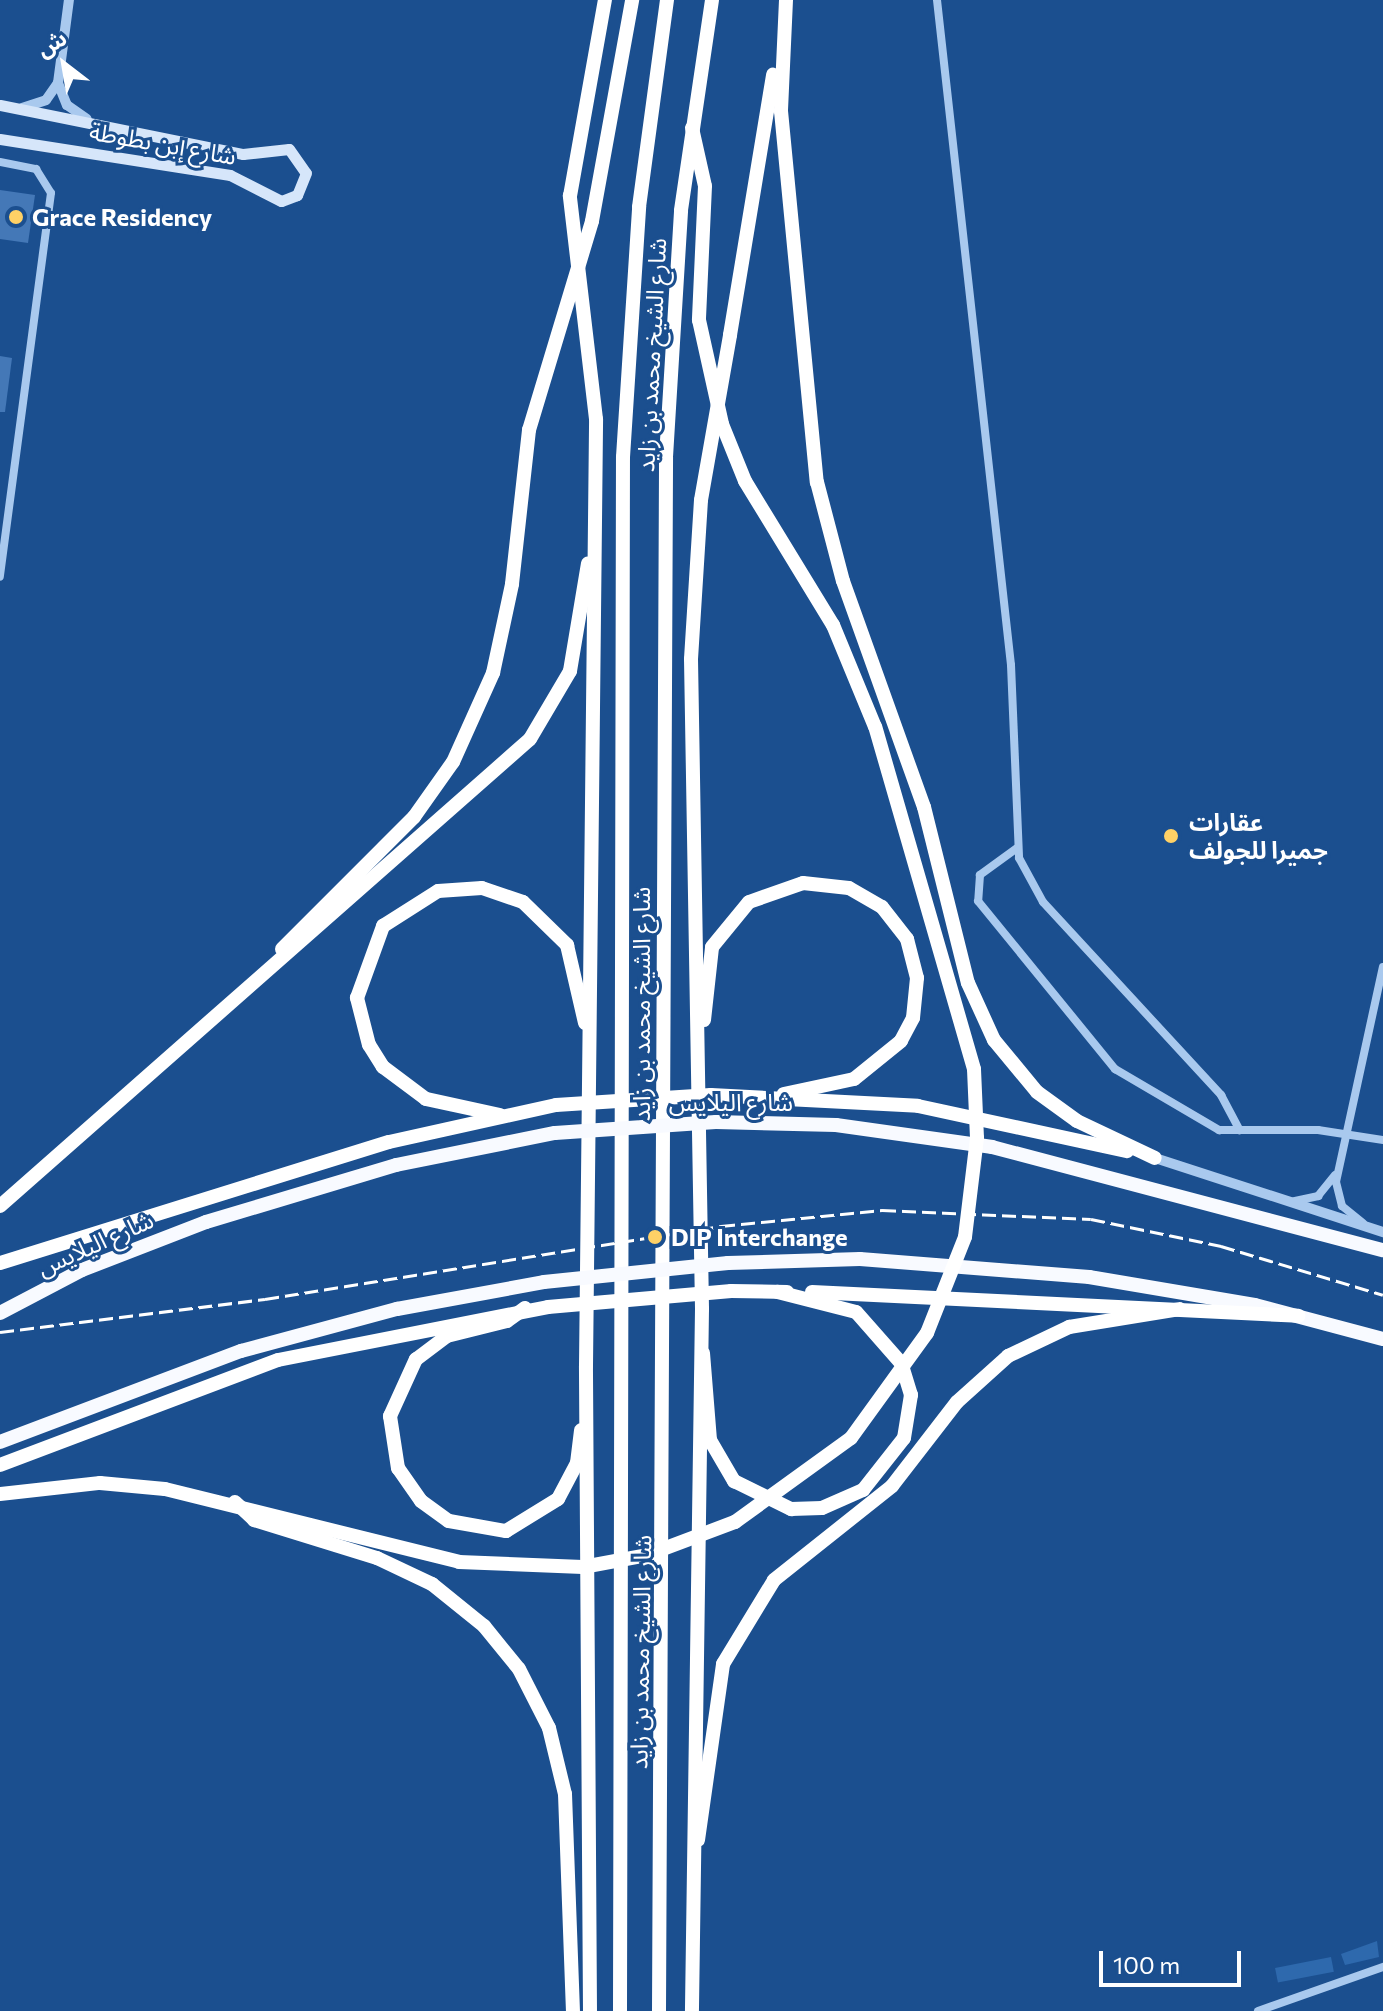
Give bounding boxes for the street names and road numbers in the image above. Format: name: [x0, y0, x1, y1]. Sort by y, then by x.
street label: شارع إبن بطوطة: [87, 116, 239, 170]
street label: شارع الشيخ محمد بن زايد: [630, 237, 672, 473]
street label: شارع الشيخ محمد بن زايد: [627, 887, 655, 1121]
street label: شارع اليلايس: [669, 1088, 793, 1116]
street label: شارع اليلايس: [32, 1205, 158, 1281]
street label: شارع الشيخ محمد بن زايد: [624, 1535, 656, 1769]

